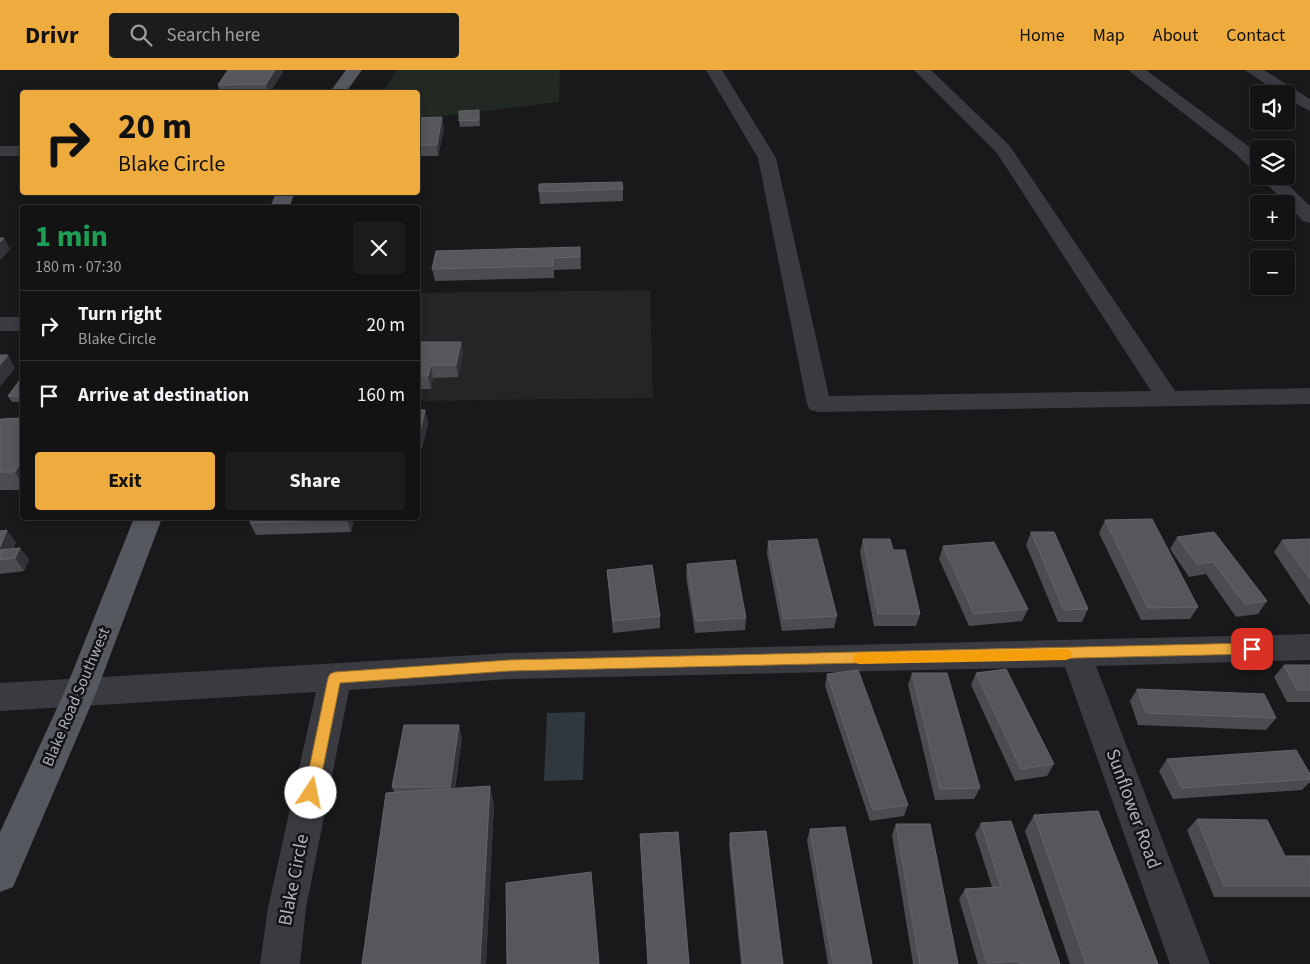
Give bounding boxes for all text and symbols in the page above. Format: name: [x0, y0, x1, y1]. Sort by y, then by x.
search box: [109, 13, 459, 58]
text: Drivr: [25, 18, 79, 53]
icon: search: [127, 21, 155, 49]
text: Search here: [167, 22, 260, 49]
text: Home: [1019, 23, 1065, 48]
text: Map: [1093, 23, 1125, 48]
text: About: [1153, 23, 1198, 48]
text: Contact: [1226, 23, 1285, 48]
map controls: [1250, 85, 1295, 295]
button: sound: [1250, 85, 1295, 130]
text: 20 m: [118, 102, 192, 152]
icon: right: [35, 110, 100, 175]
button: layers: [1250, 140, 1295, 185]
text: Blake Circle: [118, 148, 225, 180]
button: +: [1250, 195, 1295, 240]
text: 1 min: [35, 215, 108, 258]
button: close: [353, 222, 405, 274]
button: −: [1250, 250, 1295, 295]
text: 180 m · 07:30: [35, 256, 122, 278]
text: Turn right: [78, 301, 162, 328]
icon: right: [35, 312, 63, 340]
text: 20 m: [367, 312, 405, 339]
text: Blake Circle: [78, 328, 156, 350]
icon: arrive: [35, 382, 63, 410]
text: Arrive at destination: [78, 382, 249, 409]
text: 160 m: [357, 382, 405, 409]
button: Exit: [35, 452, 215, 510]
button: Share: [225, 452, 405, 510]
street label: Blake Road Southwest: [37, 624, 115, 770]
pin: [1231, 628, 1273, 670]
icon: arrive: [1238, 635, 1266, 663]
street label: Sunflower Road: [1099, 745, 1167, 873]
position arrow: [284, 766, 336, 818]
street label: Blake Circle: [272, 832, 316, 928]

